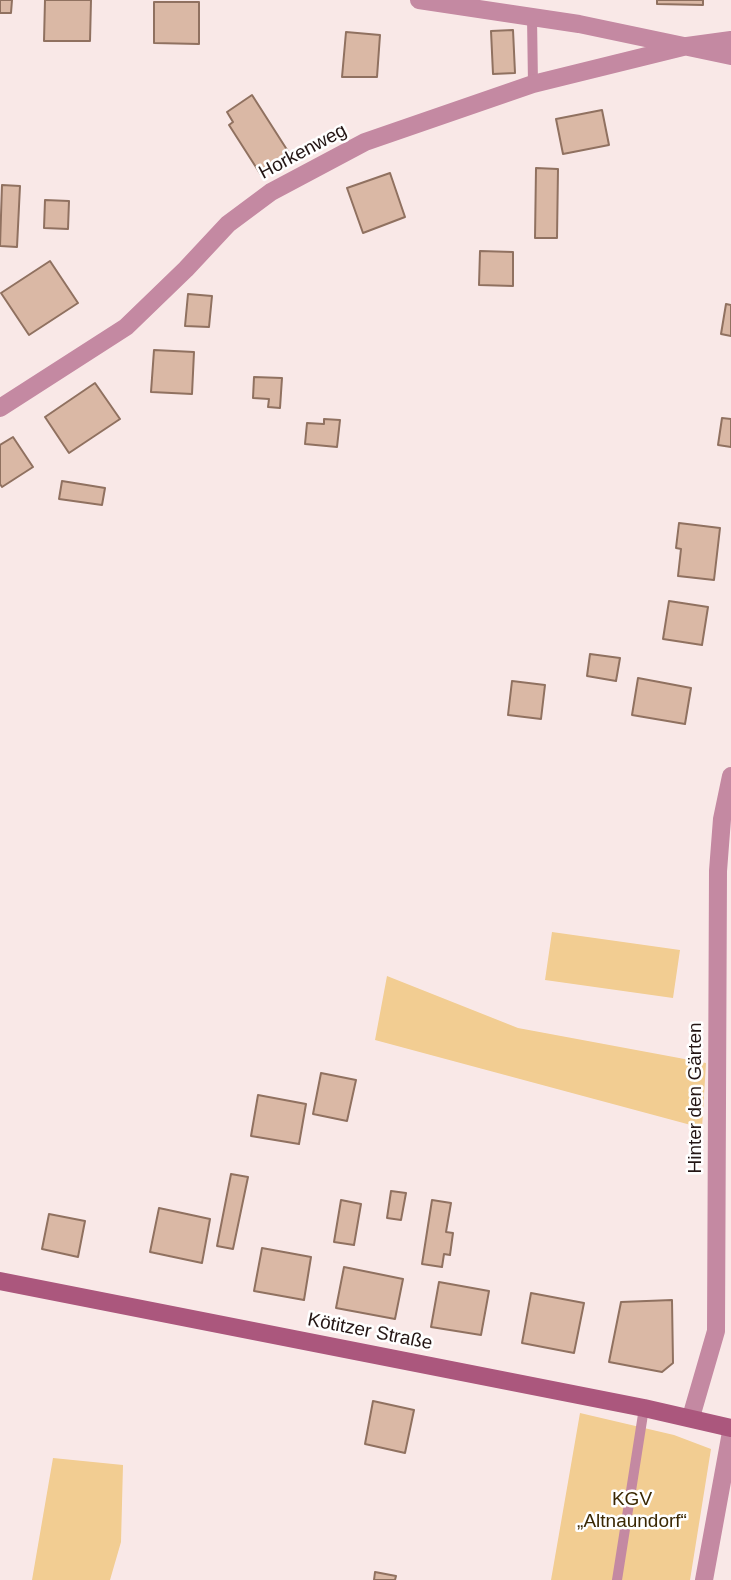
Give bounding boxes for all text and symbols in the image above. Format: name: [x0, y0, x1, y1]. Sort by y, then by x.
street label: Horkenweg: [255, 119, 351, 185]
street label: Hinter den Gärten: [685, 1022, 707, 1174]
street label: Kötitzer Straße: [306, 1309, 434, 1355]
park label: KGV „Altnaundorf“: [577, 1489, 687, 1533]

